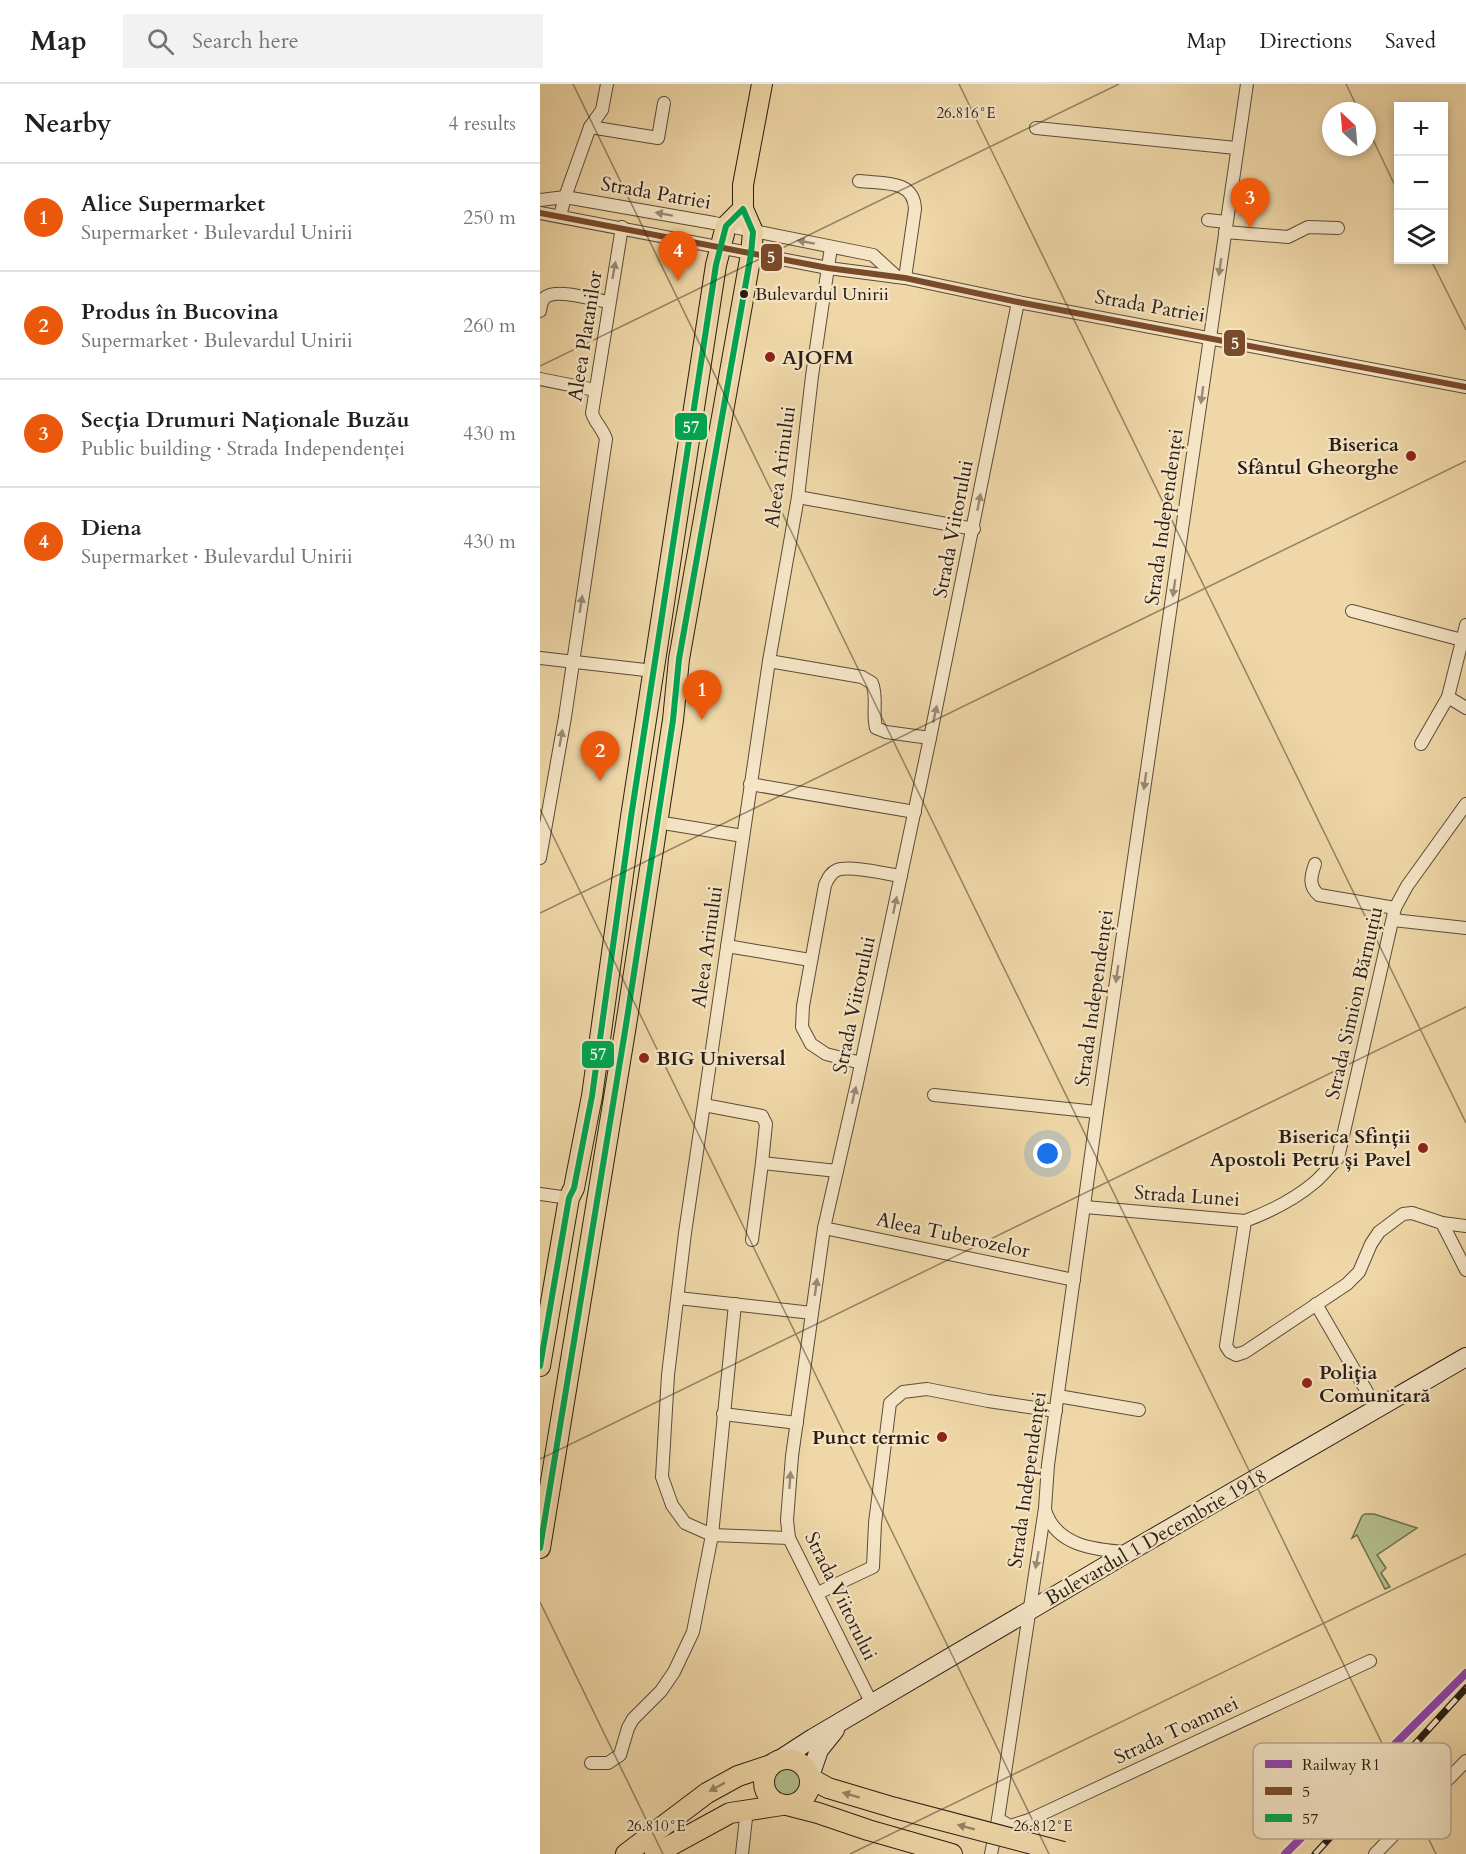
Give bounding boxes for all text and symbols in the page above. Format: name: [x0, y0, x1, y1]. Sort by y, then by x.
search box: [123, 14, 543, 68]
text: Map: [30, 22, 87, 60]
icon: search: [144, 25, 177, 58]
text: Search here: [192, 26, 299, 56]
text: Map: [1186, 27, 1226, 56]
text: Directions: [1259, 27, 1352, 56]
text: Saved: [1385, 27, 1436, 56]
north arrow: [1322, 102, 1376, 156]
map controls: [1394, 102, 1448, 264]
button: +: [1394, 102, 1448, 156]
text: 26.816°E: [936, 103, 996, 123]
text: Nearby: [24, 106, 112, 141]
text: 4 results: [448, 110, 516, 137]
button: −: [1394, 156, 1448, 210]
street label: Strada Patriei: [599, 170, 714, 216]
pin: 3: [1230, 178, 1270, 228]
text: Alice Supermarket: [81, 189, 265, 219]
text: 1: [38, 204, 49, 231]
text: 250 m: [463, 204, 516, 231]
one-way arrow: [654, 210, 673, 219]
button: layers: [1394, 210, 1448, 264]
text: Supermarket · Bulevardul Unirii: [81, 219, 353, 246]
pin: 4: [658, 232, 698, 281]
one-way arrow: [797, 238, 816, 247]
line badge: 5: [760, 243, 783, 272]
text: 5: [767, 247, 775, 269]
one-way arrow: [1216, 257, 1225, 276]
one-way arrow: [610, 260, 619, 279]
street label: Aleea Platanilor: [561, 268, 609, 403]
place label: Bulevardul Unirii: [755, 282, 889, 307]
street label: Strada Patriei: [1093, 283, 1208, 329]
marker: Bulevardul Unirii: [738, 288, 750, 300]
text: Produs în Bucovina: [81, 297, 279, 327]
text: 2: [38, 312, 49, 339]
text: 260 m: [463, 312, 516, 339]
text: Supermarket · Bulevardul Unirii: [81, 327, 353, 354]
line badge: 5: [1223, 329, 1246, 357]
text: 5: [1231, 333, 1239, 355]
place label: AJOFM: [782, 344, 854, 371]
marker: AJOFM: [763, 350, 777, 364]
one-way arrow: [1198, 386, 1207, 405]
street label: Aleea Arinului: [758, 404, 802, 530]
text: Secția Drumuri Naționale Buzău: [81, 405, 410, 435]
line badge: 57: [674, 412, 708, 441]
text: 57: [683, 417, 699, 439]
text: 3: [38, 420, 49, 447]
text: 430 m: [463, 420, 516, 447]
street label: Strada Independenței: [1138, 427, 1190, 607]
place label: Biserica Sfântul Gheorghe: [1237, 431, 1399, 481]
text: Public building · Strada Independenței: [81, 435, 405, 462]
marker: Biserica Sfântul Gheorghe: [1404, 449, 1418, 463]
street label: Strada Viitorului: [926, 457, 980, 600]
one-way arrow: [975, 492, 984, 511]
text: Diena: [81, 513, 142, 543]
text: 4: [38, 528, 49, 555]
text: 430 m: [463, 528, 516, 555]
text: Supermarket · Bulevardul Unirii: [81, 543, 353, 570]
one-way arrow: [1169, 578, 1178, 597]
one-way arrow: [576, 595, 585, 614]
pin: 1: [682, 670, 722, 720]
one-way arrow: [931, 704, 940, 723]
one-way arrow: [557, 729, 566, 748]
pin: 2: [580, 732, 620, 781]
one-way arrow: [1141, 771, 1150, 790]
street label: Aleea Arinului: [685, 884, 729, 1010]
one-way arrow: [890, 896, 900, 914]
street label: Strada Simion Bărnuțiu: [1319, 904, 1389, 1102]
street label: Strada Independenței: [1068, 908, 1120, 1088]
street label: Strada Viitorului: [826, 933, 882, 1076]
one-way arrow: [1113, 964, 1122, 983]
line badge: 57: [581, 1040, 615, 1069]
text: 57: [590, 1044, 606, 1066]
place label: BIG Universal: [656, 1045, 786, 1072]
marker: BIG Universal: [637, 1051, 651, 1065]
one-way arrow: [850, 1086, 860, 1105]
place label: Biserica Sfinții Apostoli Petru și Pavel: [1210, 1123, 1411, 1173]
your location: [1033, 1139, 1062, 1168]
marker: Biserica Sfinții Apostoli Petru și Pavel: [1416, 1141, 1430, 1155]
street label: Strada Lunei: [1133, 1179, 1241, 1213]
street label: Aleea Tuberozelor: [874, 1206, 1033, 1265]
one-way arrow: [811, 1277, 820, 1296]
place label: Poliția Comunitară: [1319, 1359, 1431, 1409]
marker: Poliția Comunitară: [1300, 1376, 1314, 1390]
street label: Strada Independenței: [1001, 1390, 1053, 1570]
place label: Punct termic: [812, 1424, 930, 1451]
marker: Punct termic: [935, 1430, 949, 1444]
street label: Bulevardul 1 Decembrie 1918: [1040, 1462, 1272, 1612]
one-way arrow: [785, 1470, 795, 1489]
street label: Strada Viitorului: [798, 1527, 884, 1665]
one-way arrow: [1032, 1551, 1041, 1570]
street label: Strada Toamnei: [1110, 1689, 1243, 1771]
legend: [1253, 1743, 1451, 1839]
text: Railway R1: [1302, 1754, 1380, 1776]
text: 5: [1302, 1781, 1310, 1803]
one-way arrow: [709, 1782, 726, 1792]
one-way arrow: [842, 1790, 860, 1799]
text: 57: [1302, 1808, 1318, 1830]
text: 26.810°E: [626, 1816, 686, 1836]
text: 26.812°E: [1013, 1816, 1073, 1836]
one-way arrow: [957, 1822, 975, 1832]

